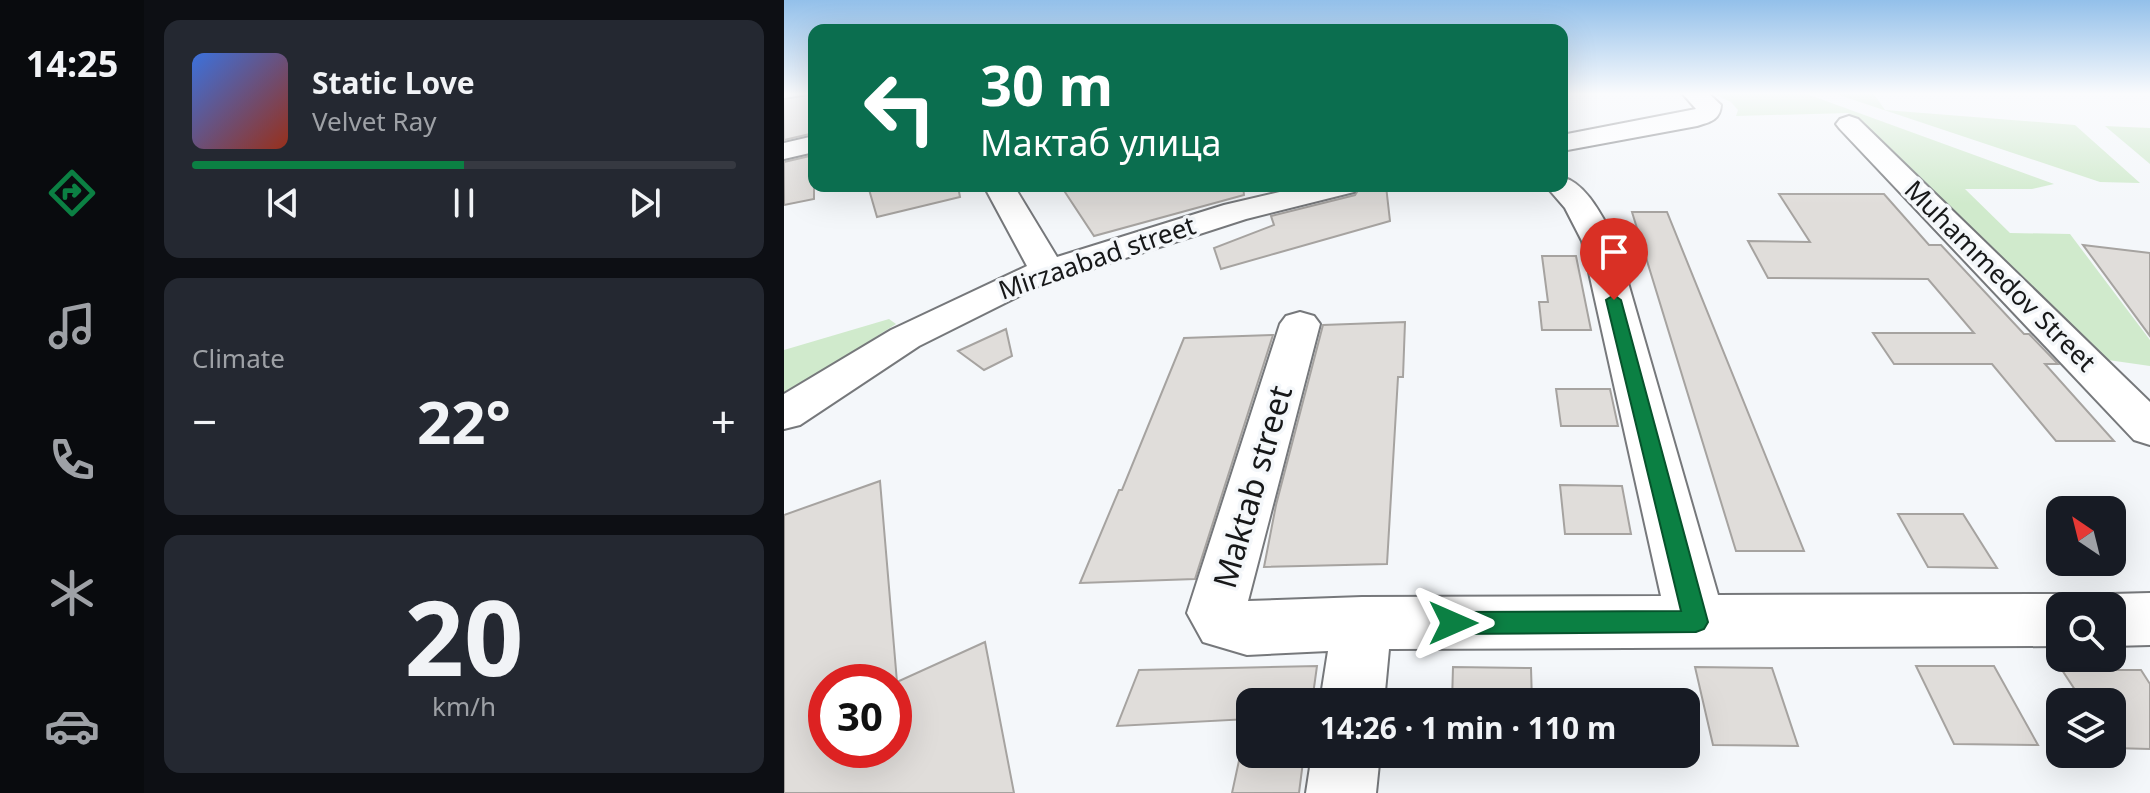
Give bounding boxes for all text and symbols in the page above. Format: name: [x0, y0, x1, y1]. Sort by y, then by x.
text: 14:25: [26, 39, 118, 88]
text: 30 m: [980, 46, 1113, 122]
icon: left: [848, 56, 952, 160]
text: Static Love: [312, 62, 475, 103]
text: Velvet Ray: [312, 103, 437, 139]
text: Мактаб улица: [980, 118, 1221, 167]
icon: directions: [44, 165, 100, 221]
street label: Muhammedov Street: [1897, 172, 2104, 379]
icon: previous: [261, 181, 305, 225]
icon: pause: [442, 181, 486, 225]
icon: next: [623, 181, 667, 225]
street label: Mirzaаbаd street: [993, 206, 1200, 308]
pin: [1580, 218, 1648, 300]
icon: arrive: [1592, 230, 1636, 274]
icon: music: [44, 298, 100, 354]
text: Climate: [192, 340, 285, 376]
text: 22°: [417, 380, 511, 462]
street label: Maktab street: [1202, 380, 1301, 593]
text: −: [192, 391, 217, 451]
text: +: [711, 391, 736, 451]
icon: phone: [44, 432, 100, 488]
north arrow: [2046, 496, 2126, 576]
map controls: [2046, 496, 2126, 768]
icon: climate: [44, 565, 100, 621]
text: 20: [405, 565, 523, 706]
position arrow: [1411, 581, 1495, 665]
button: search: [2046, 592, 2126, 672]
speed limit sign: 30: [808, 664, 912, 768]
text: km/h: [432, 688, 496, 724]
button: layers: [2046, 688, 2126, 768]
icon: car: [44, 698, 100, 754]
text: 14:26 · 1 min · 110 m: [1320, 707, 1616, 748]

